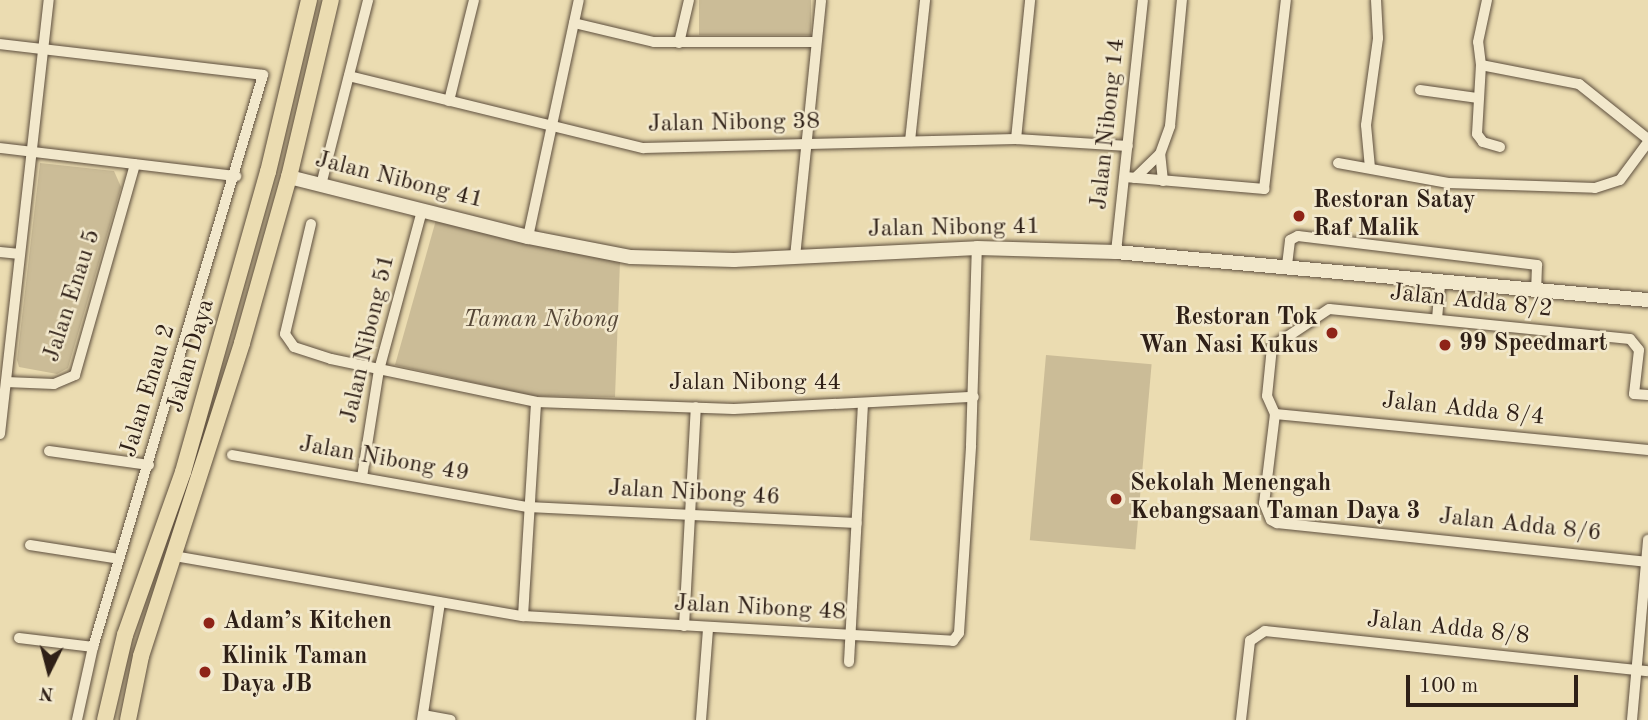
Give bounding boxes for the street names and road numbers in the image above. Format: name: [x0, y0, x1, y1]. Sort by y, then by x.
street label: Jalan Nibong 14: [1086, 37, 1132, 211]
street label: Jalan Nibong 38: [648, 108, 820, 140]
street label: Jalan Nibong 41: [312, 146, 486, 216]
street label: Jalan Nibong 41: [868, 213, 1040, 245]
street label: Jalan Enau 5: [38, 226, 108, 366]
street label: Jalan Nibong 51: [336, 252, 402, 426]
street label: Jalan Adda 8/2: [1388, 279, 1554, 325]
street label: Jalan Daya: [162, 296, 222, 416]
street label: Jalan Enau 2: [115, 321, 183, 461]
street label: Jalan Nibong 44: [669, 370, 841, 398]
street label: Jalan Adda 8/4: [1380, 387, 1546, 433]
street label: Jalan Nibong 49: [297, 431, 471, 489]
street label: Jalan Nibong 46: [607, 475, 781, 513]
street label: Jalan Adda 8/6: [1437, 503, 1603, 549]
street label: Jalan Nibong 48: [673, 590, 847, 628]
street label: Jalan Adda 8/8: [1365, 606, 1531, 652]

